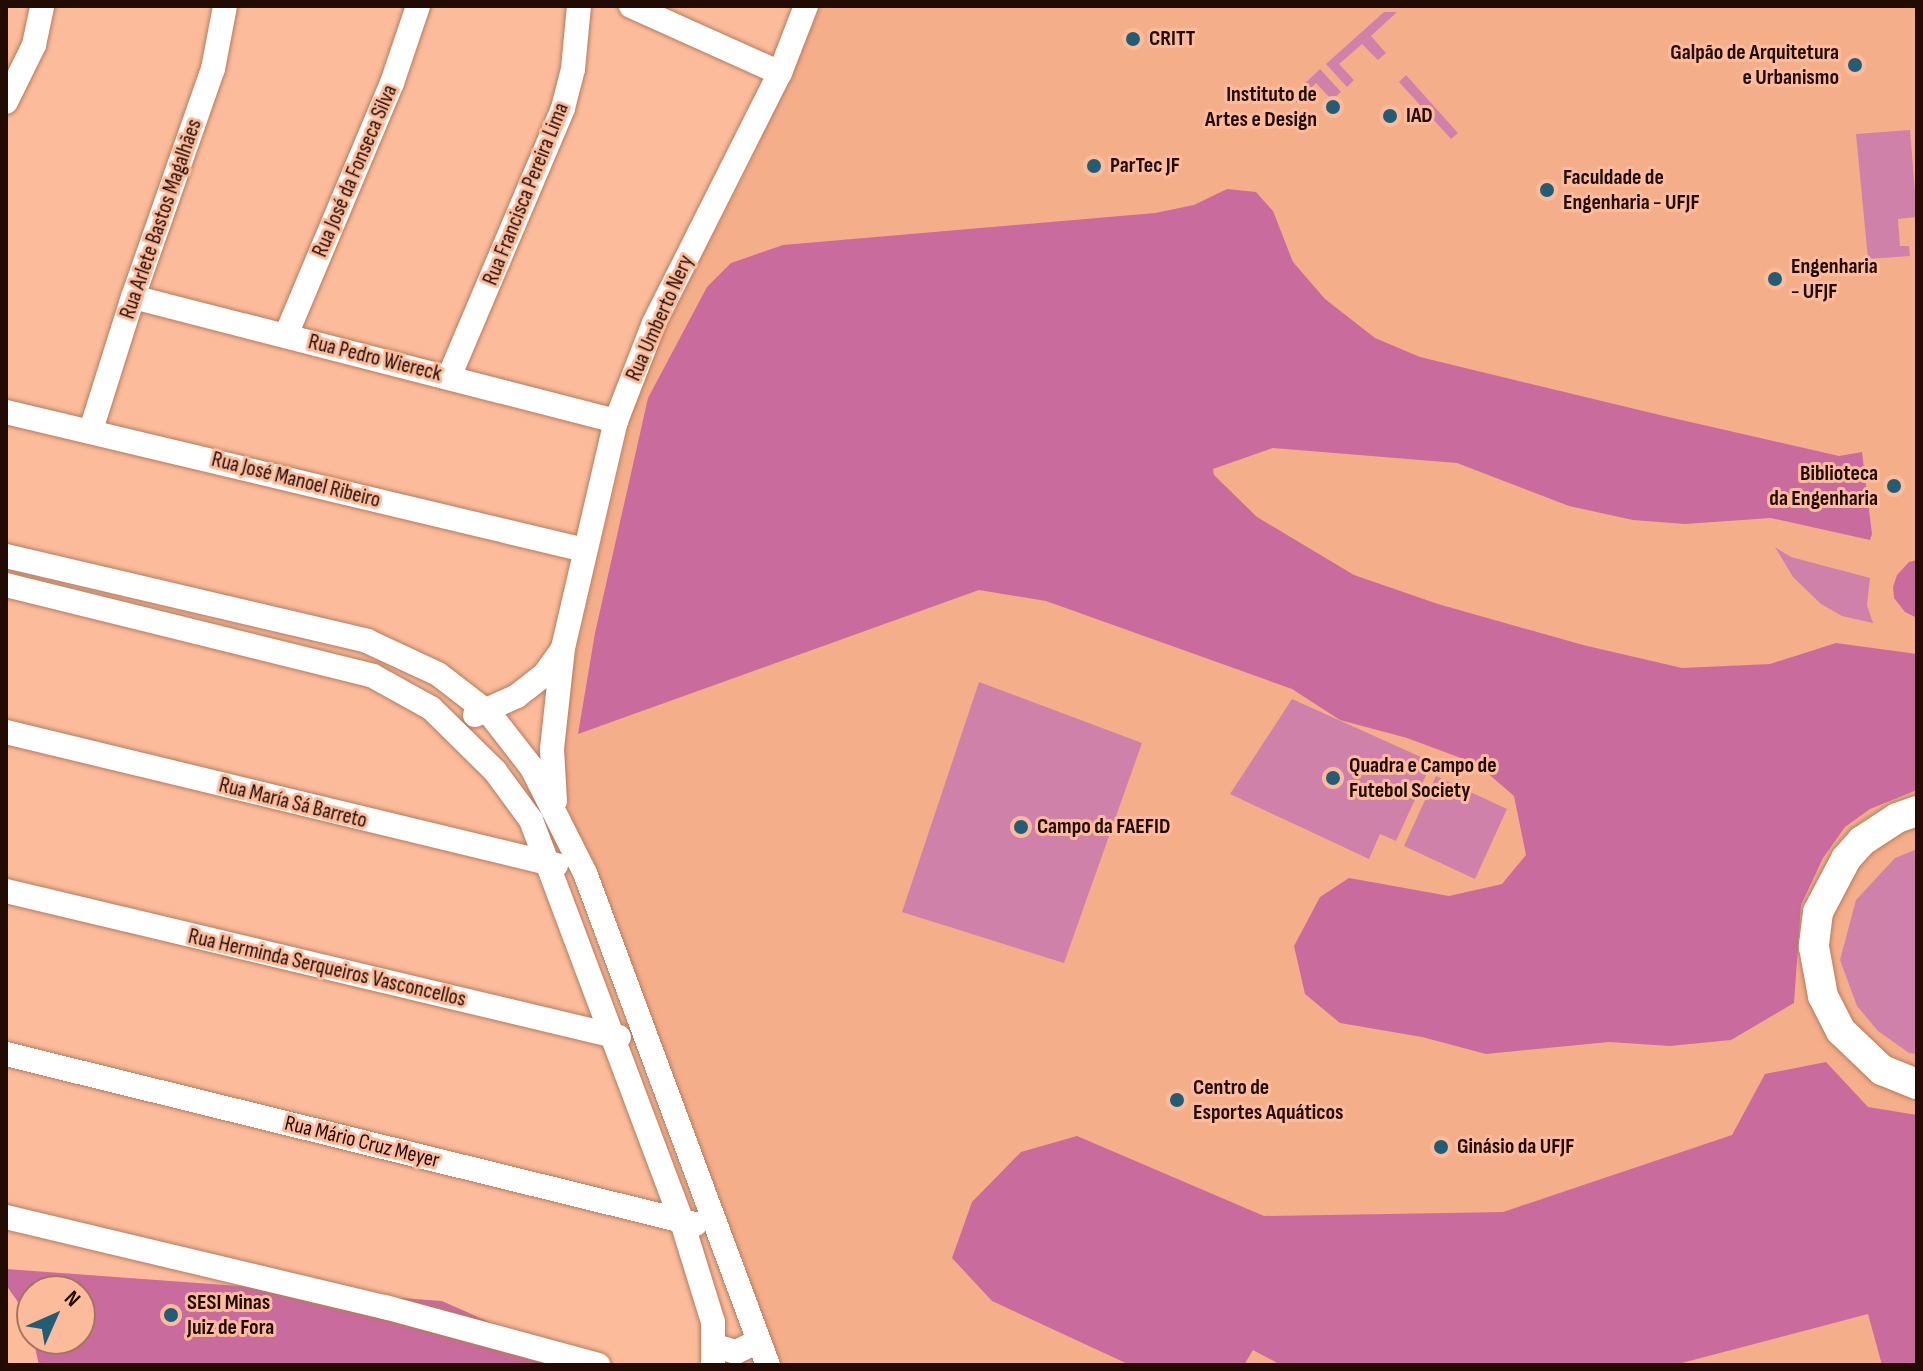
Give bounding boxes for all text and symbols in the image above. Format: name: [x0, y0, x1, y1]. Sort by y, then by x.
place label: CRITT: [1149, 26, 1195, 52]
marker: CRITT: [1124, 30, 1142, 48]
place label: Galpão de Arquitetura e Urbanismo: [1670, 39, 1839, 90]
marker: Galpão de Arquitetura e Urbanismo: [1846, 56, 1864, 74]
street label: Rua José da Fonseca Silva: [307, 81, 403, 261]
place label: Instituto de Artes e Design: [1205, 81, 1317, 132]
marker: Instituto de Artes e Design: [1324, 98, 1342, 116]
street label: Rua Francisca Pereira Lima: [477, 99, 575, 289]
place label: IAD: [1406, 103, 1433, 129]
marker: IAD: [1381, 107, 1399, 125]
street label: Rua Arlete Bastos Magalhães: [114, 116, 208, 322]
place label: ParTec JF: [1110, 153, 1180, 179]
marker: ParTec JF: [1085, 157, 1103, 175]
place label: Faculdade de Engenharia - UFJF: [1563, 164, 1700, 216]
marker: Faculdade de Engenharia - UFJF: [1538, 181, 1556, 199]
street label: Rua Umberto Nery: [620, 251, 700, 385]
place label: Engenharia - UFJF: [1791, 253, 1878, 304]
marker: Engenharia - UFJF: [1766, 270, 1784, 288]
street label: Rua Pedro Wiereck: [306, 329, 444, 387]
street label: Rua José Manoel Ribeiro: [209, 446, 383, 514]
place label: Biblioteca da Engenharia: [1769, 460, 1878, 512]
marker: Biblioteca da Engenharia: [1885, 477, 1903, 495]
place label: Quadra e Campo de Futebol Society: [1349, 752, 1497, 804]
marker: Quadra e Campo de Futebol Society: [1324, 769, 1342, 787]
street label: Rua María Sá Barreto: [216, 772, 370, 834]
place label: Campo da FAEFID: [1037, 814, 1170, 840]
marker: Campo da FAEFID: [1012, 818, 1030, 836]
street label: Rua Herminda Serqueiros Vasconcellos: [186, 923, 468, 1013]
place label: Centro de Esportes Aquáticos: [1193, 1074, 1344, 1126]
marker: Centro de Esportes Aquáticos: [1168, 1091, 1186, 1109]
street label: Rua Mário Cruz Meyer: [282, 1110, 442, 1174]
place label: Ginásio da UFJF: [1457, 1134, 1574, 1160]
marker: Ginásio da UFJF: [1432, 1138, 1450, 1156]
north arrow: [16, 1275, 96, 1355]
text: N: [58, 1285, 86, 1313]
place label: SESI Minas Juiz de Fora: [187, 1289, 274, 1340]
marker: SESI Minas Juiz de Fora: [162, 1306, 180, 1324]

